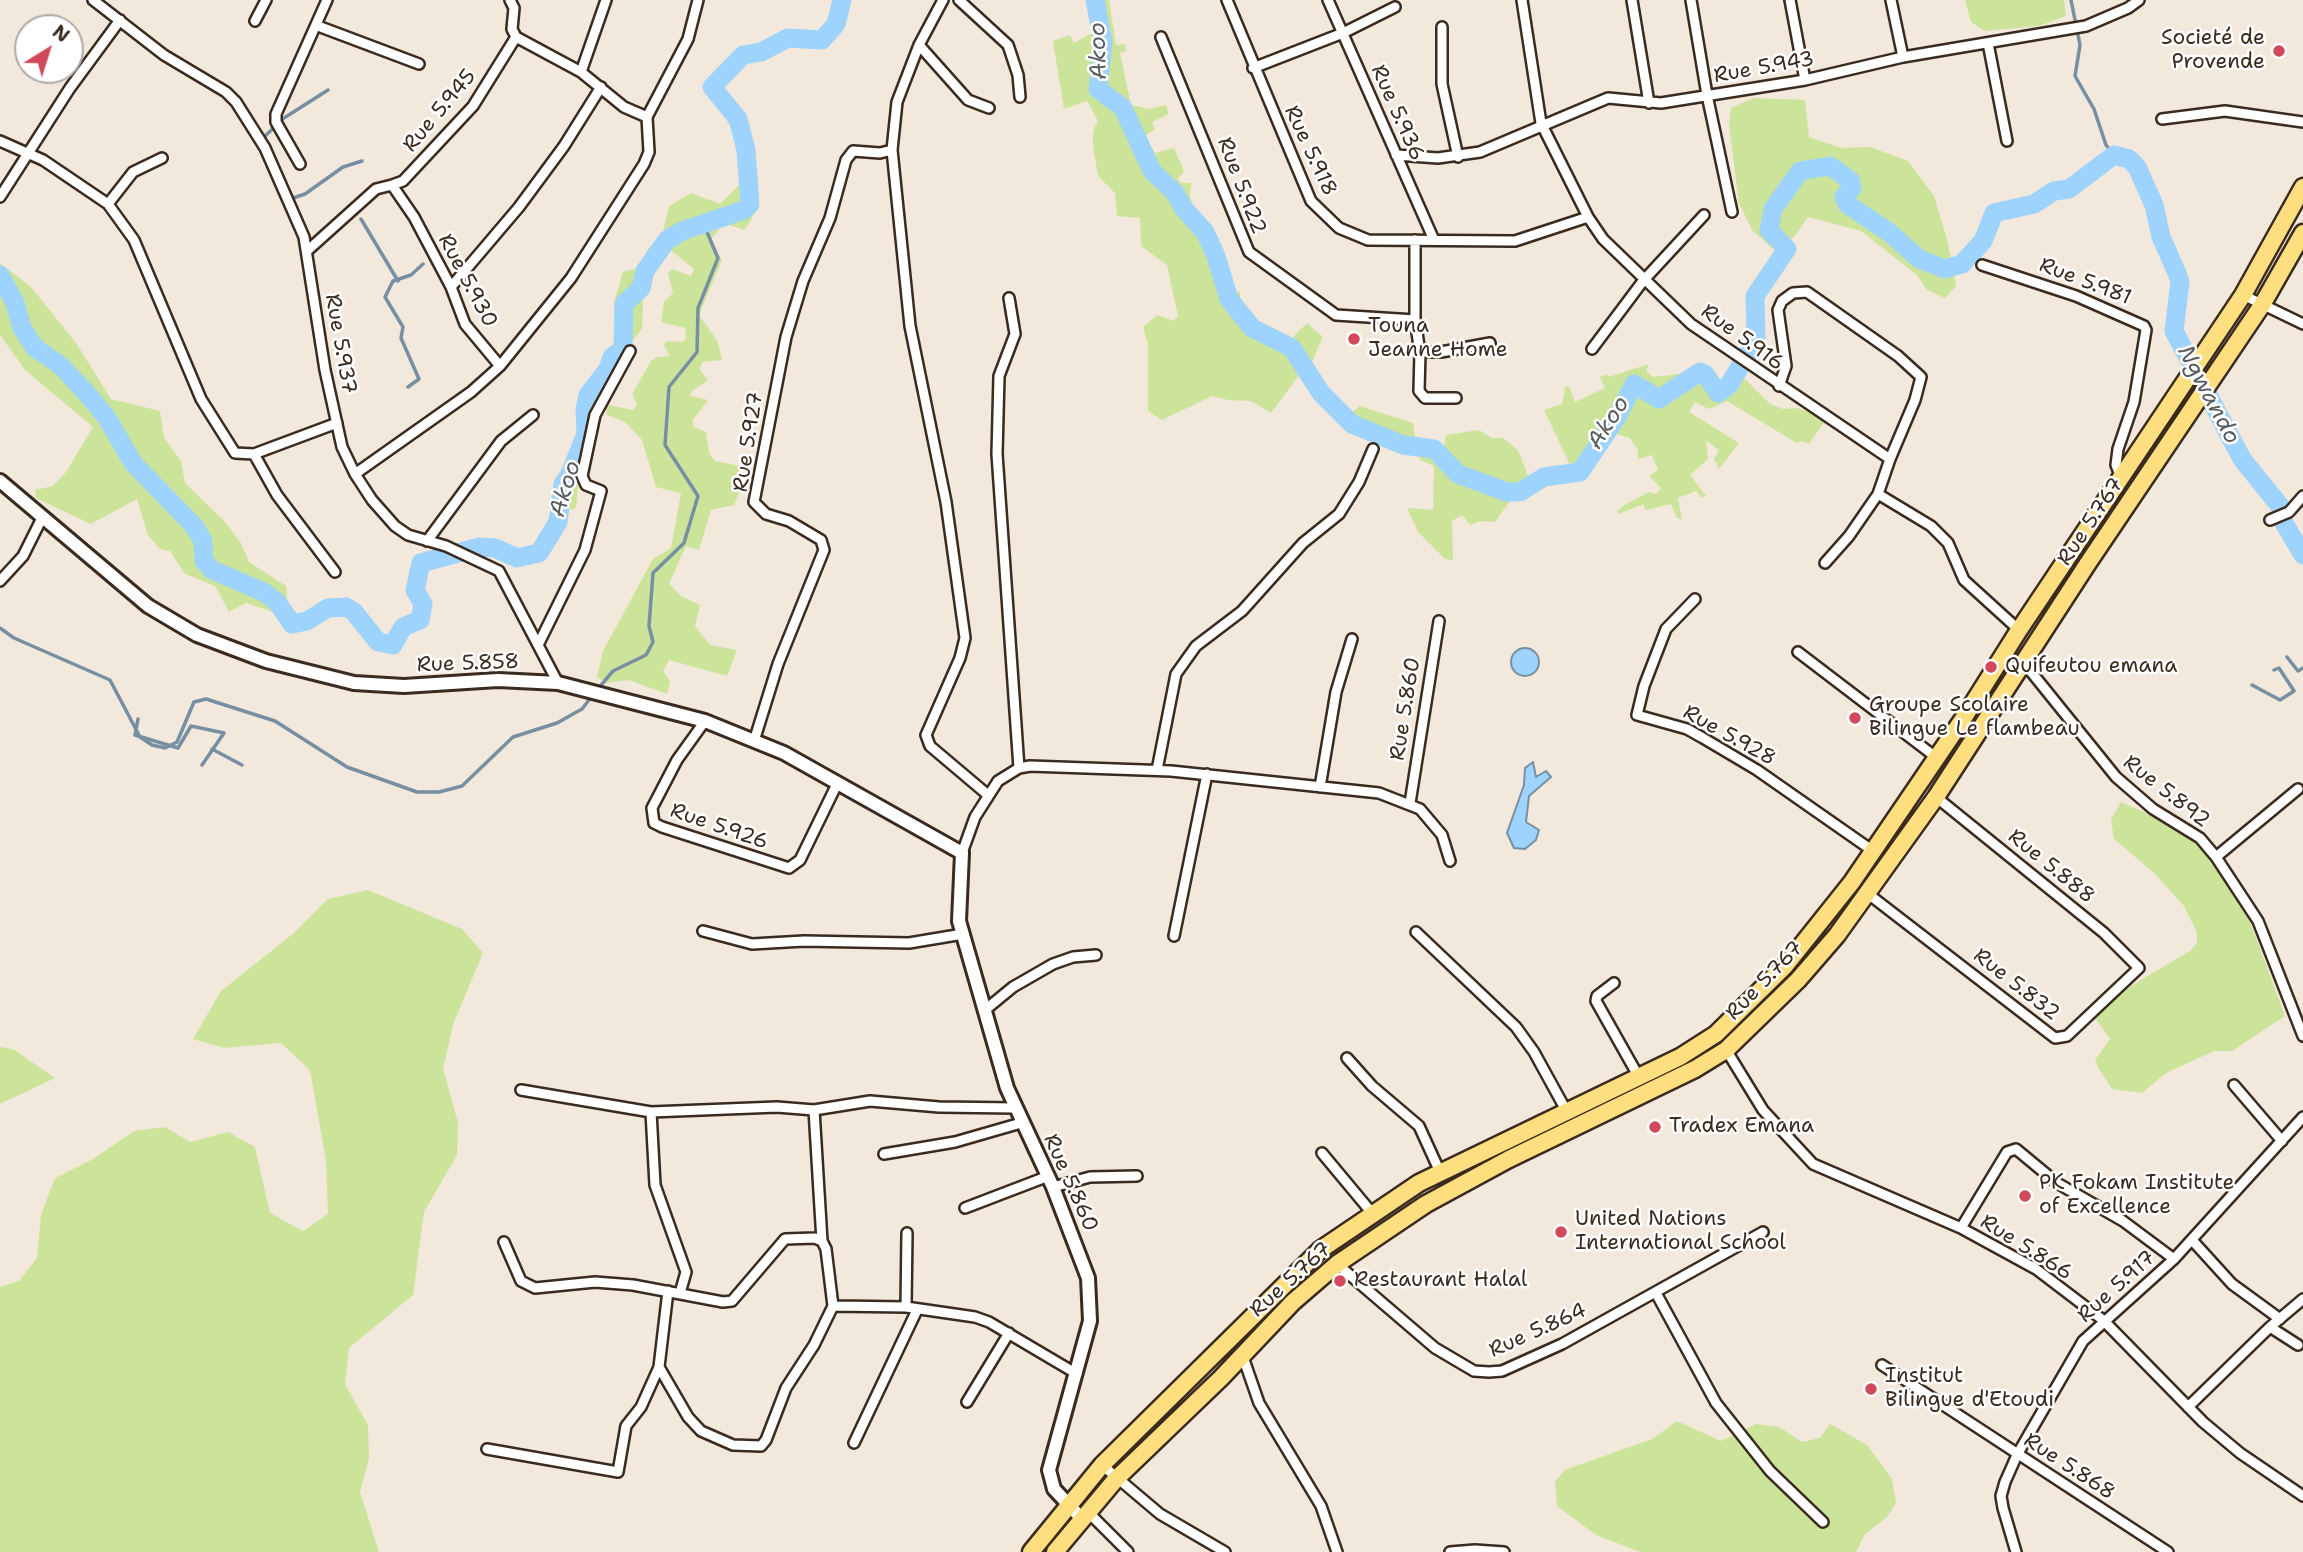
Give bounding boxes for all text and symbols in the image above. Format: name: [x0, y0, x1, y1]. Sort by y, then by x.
north arrow: [14, 14, 84, 84]
text: N: [47, 19, 75, 48]
water label: Akoo: [1084, 22, 1114, 80]
place label: Societé de Provende: [2161, 26, 2265, 76]
marker: Societé de Provende: [2271, 43, 2287, 59]
street label: Rue 5.943: [1712, 47, 1816, 89]
street label: Rue 5.936: [1365, 61, 1429, 165]
street label: Rue 5.945: [398, 64, 482, 158]
street label: Rue 5.918: [1278, 102, 1342, 200]
street label: Rue 5.922: [1211, 134, 1271, 238]
street label: Rue 5.930: [432, 230, 502, 332]
street label: Rue 5.981: [2035, 253, 2135, 311]
street label: Rue 5.937: [319, 292, 361, 396]
street label: Rue 5.916: [1696, 299, 1788, 377]
place label: Touna Jeanne Home: [1368, 314, 1508, 364]
marker: Touna Jeanne Home: [1346, 331, 1362, 347]
water label: Ngwando: [2171, 341, 2245, 449]
street label: Rue 5.927: [729, 390, 769, 494]
water label: Akoo: [1582, 391, 1636, 455]
water label: Akoo: [544, 458, 588, 520]
street label: Rue 5.767: [2052, 473, 2130, 571]
street label: Rue 5.858: [416, 650, 520, 678]
place label: Quifeutou emana: [2005, 654, 2177, 680]
street label: Rue 5.860: [1385, 656, 1427, 762]
marker: Quifeutou emana: [1983, 659, 1999, 675]
place label: Groupe Scolaire Bilingue Le flambeau: [1869, 693, 2080, 743]
street label: Rue 5.928: [1678, 700, 1780, 772]
marker: Groupe Scolaire Bilingue Le flambeau: [1847, 710, 1863, 726]
street label: Rue 5.892: [2118, 750, 2214, 834]
street label: Rue 5.926: [667, 799, 771, 855]
street label: Rue 5.888: [2003, 824, 2099, 910]
street label: Rue 5.767: [1721, 936, 1809, 1026]
street label: Rue 5.832: [1968, 943, 2064, 1027]
place label: Tradex Emana: [1669, 1114, 1814, 1140]
marker: Tradex Emana: [1647, 1119, 1663, 1135]
street label: Rue 5.860: [1037, 1130, 1103, 1236]
place label: PK Fokam Institute of Excellence: [2039, 1171, 2234, 1221]
marker: PK Fokam Institute of Excellence: [2017, 1188, 2033, 1204]
place label: United Nations International School: [1575, 1207, 1786, 1257]
street label: Rue 5.866: [1975, 1210, 2077, 1286]
marker: United Nations International School: [1553, 1224, 1569, 1240]
street label: Rue 5.767: [1245, 1237, 1337, 1323]
street label: Rue 5.917: [2073, 1245, 2161, 1329]
place label: Restaurant Halal: [1354, 1268, 1527, 1294]
marker: Restaurant Halal: [1332, 1273, 1348, 1289]
street label: Rue 5.864: [1485, 1298, 1591, 1364]
place label: Institut Bilingue d'Etoudi: [1885, 1364, 2054, 1414]
marker: Institut Bilingue d'Etoudi: [1863, 1381, 1879, 1397]
street label: Rue 5.868: [2019, 1428, 2119, 1506]

